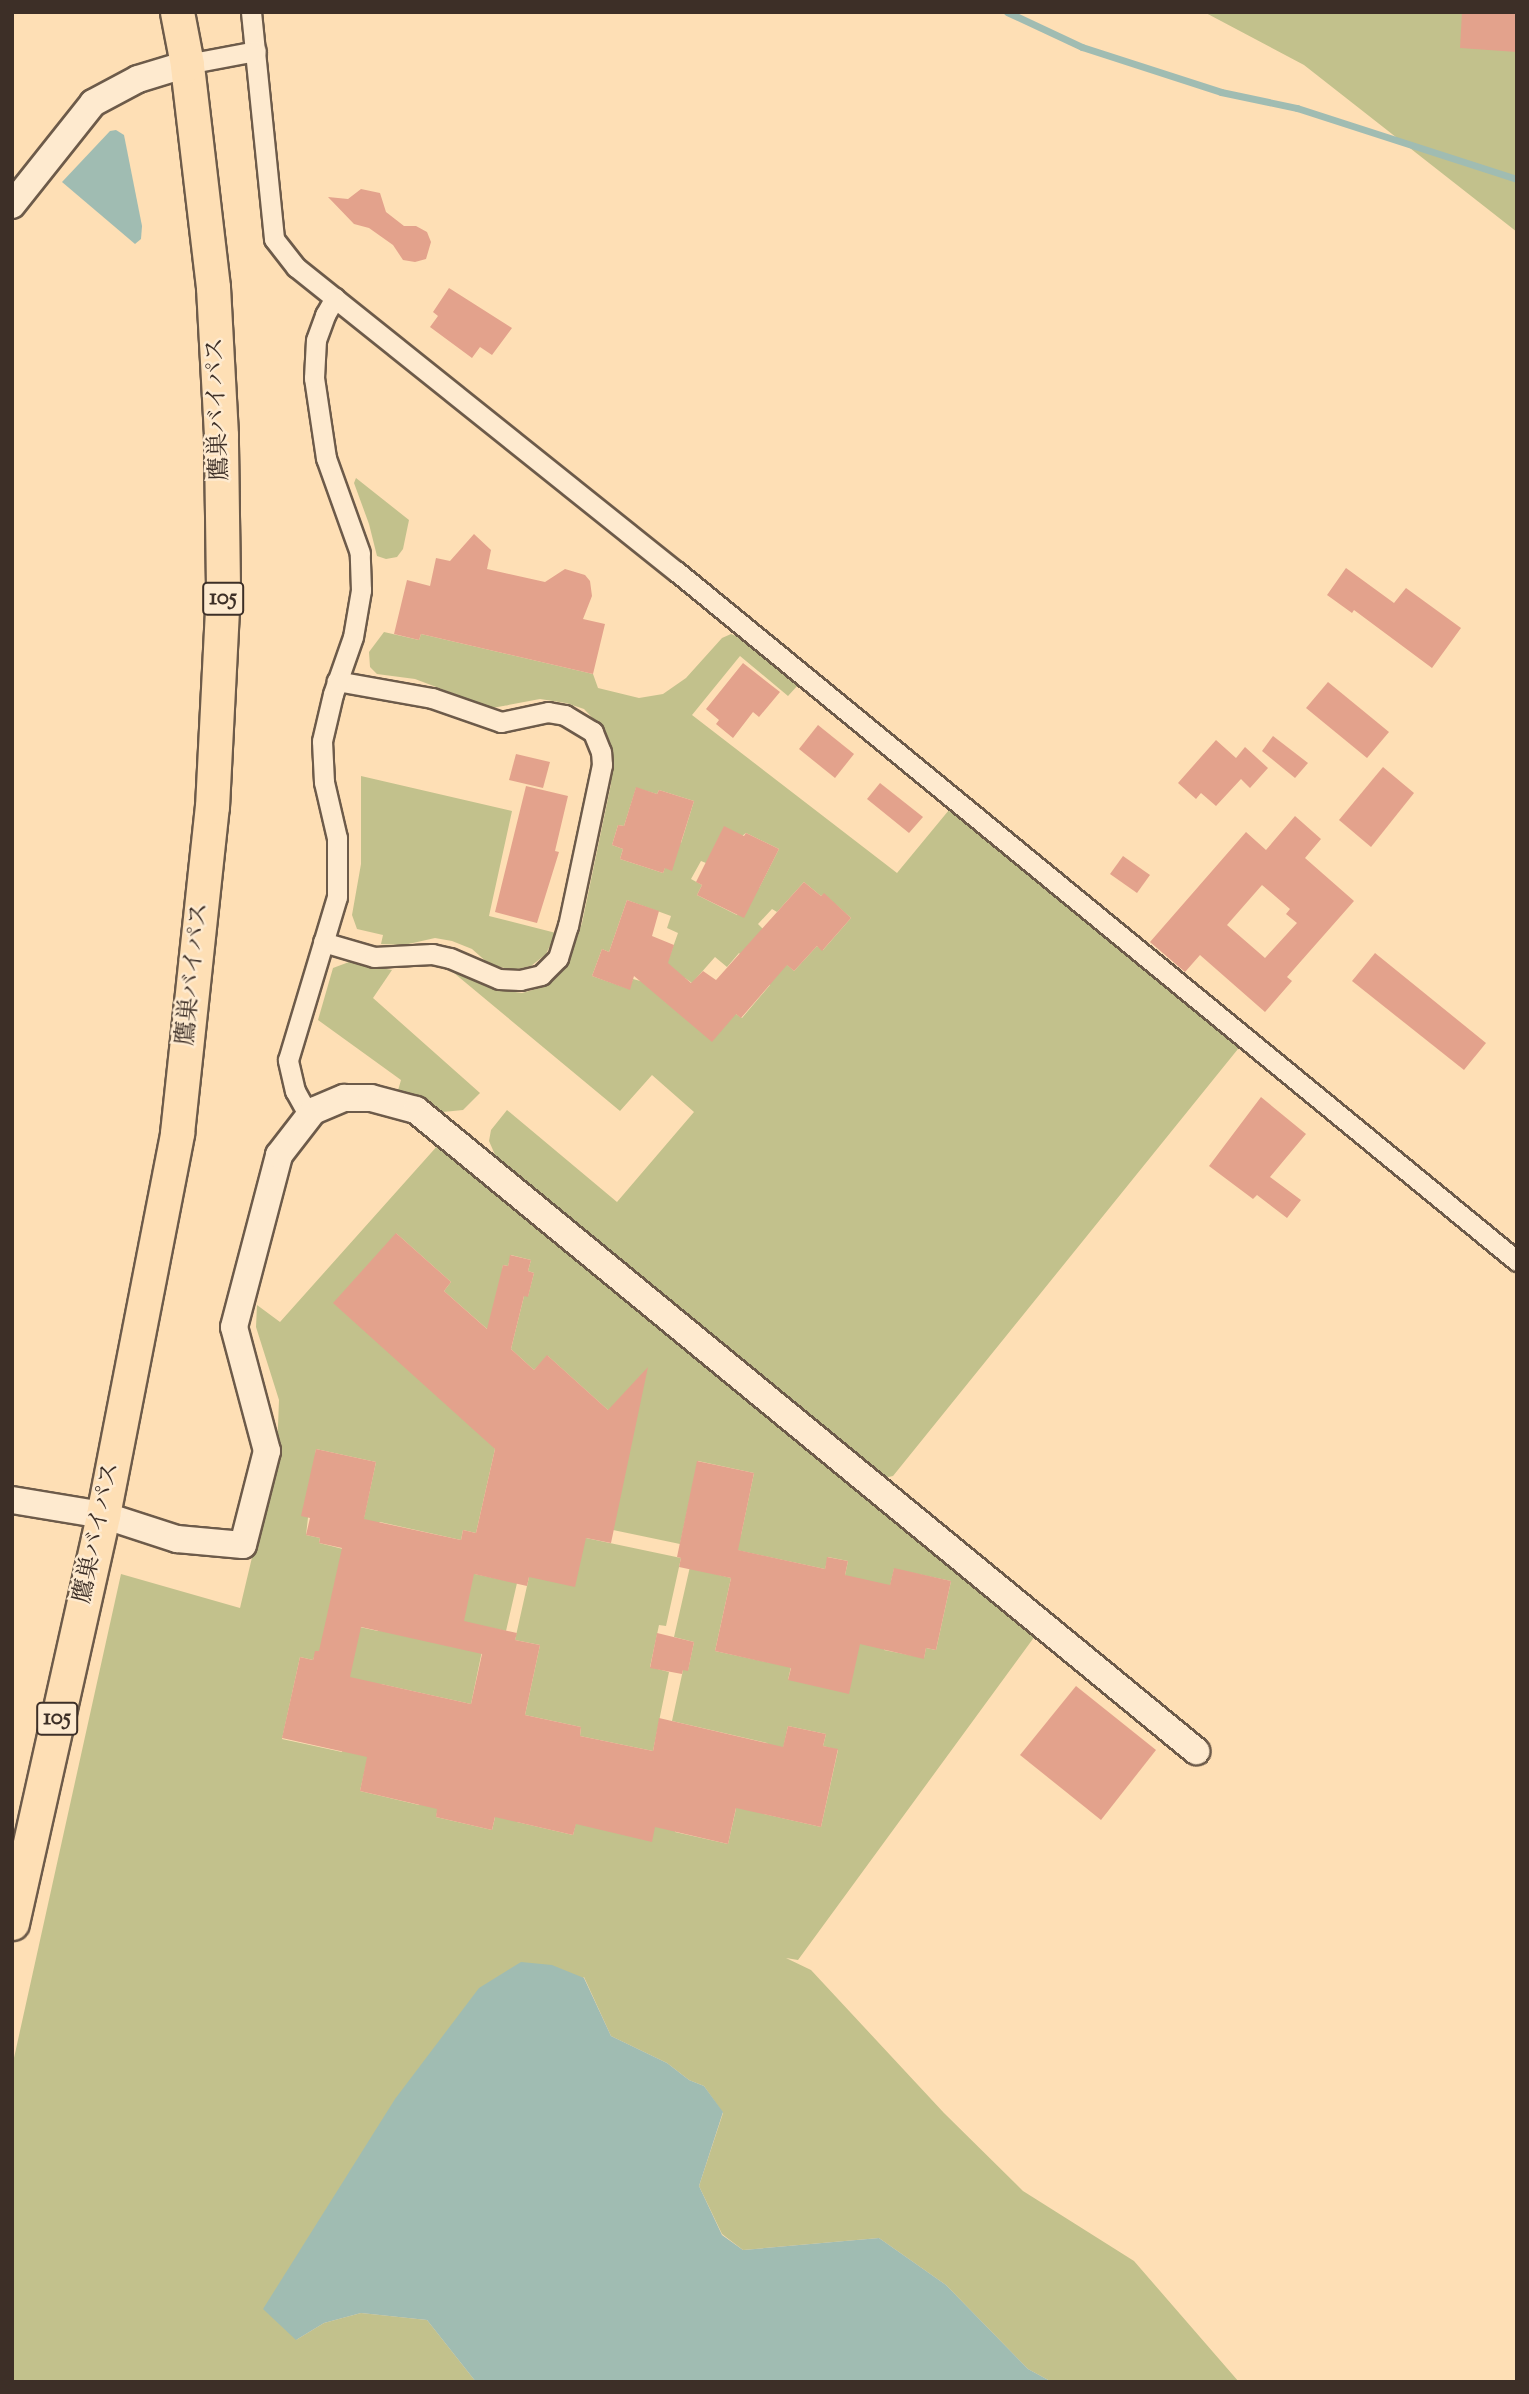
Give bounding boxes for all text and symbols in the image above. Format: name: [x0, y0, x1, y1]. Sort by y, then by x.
street label: 鷹巣バイパス: [202, 337, 236, 481]
road number: 105: [202, 580, 244, 618]
street label: 鷹巣バイパス: [172, 901, 216, 1047]
street label: 鷹巣バイパス: [69, 1460, 127, 1606]
road number: 105: [36, 1700, 78, 1738]

